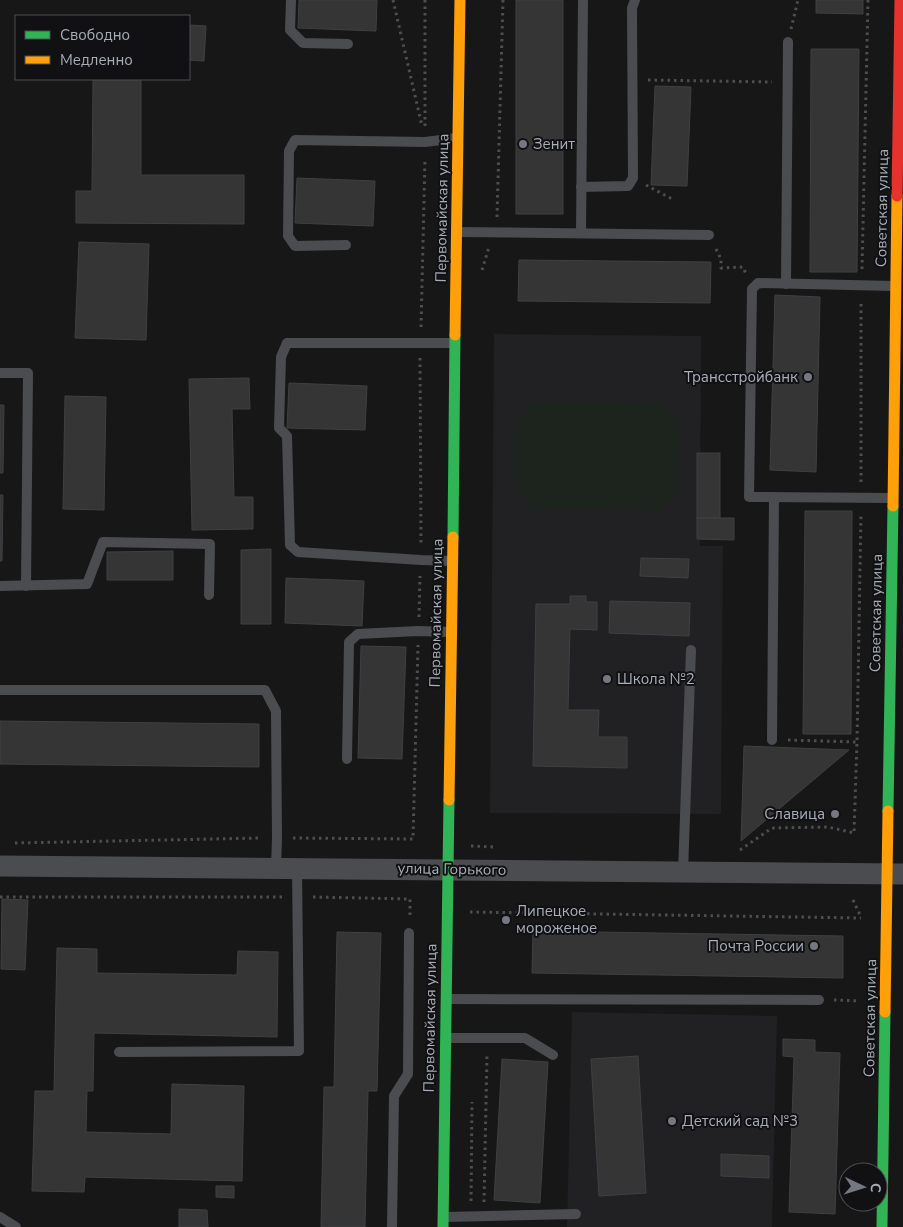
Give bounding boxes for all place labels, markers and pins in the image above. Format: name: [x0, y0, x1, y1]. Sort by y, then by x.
place label: Зенит: [533, 134, 575, 154]
marker: Зенит: [517, 138, 529, 150]
place label: Трансстройбанк: [684, 367, 798, 387]
marker: Трансстройбанк: [802, 371, 814, 383]
place label: Школа №2: [617, 669, 695, 689]
marker: Школа №2: [601, 673, 613, 685]
place label: Славица: [764, 804, 825, 824]
marker: Славица: [829, 808, 841, 820]
place label: Липецкое мороженое: [516, 901, 597, 938]
marker: Липецкое мороженое: [500, 914, 512, 926]
place label: Почта России: [708, 936, 804, 956]
marker: Почта России: [808, 940, 820, 952]
place label: Детский сад №3: [682, 1111, 798, 1131]
marker: Детский сад №3: [666, 1115, 678, 1127]

